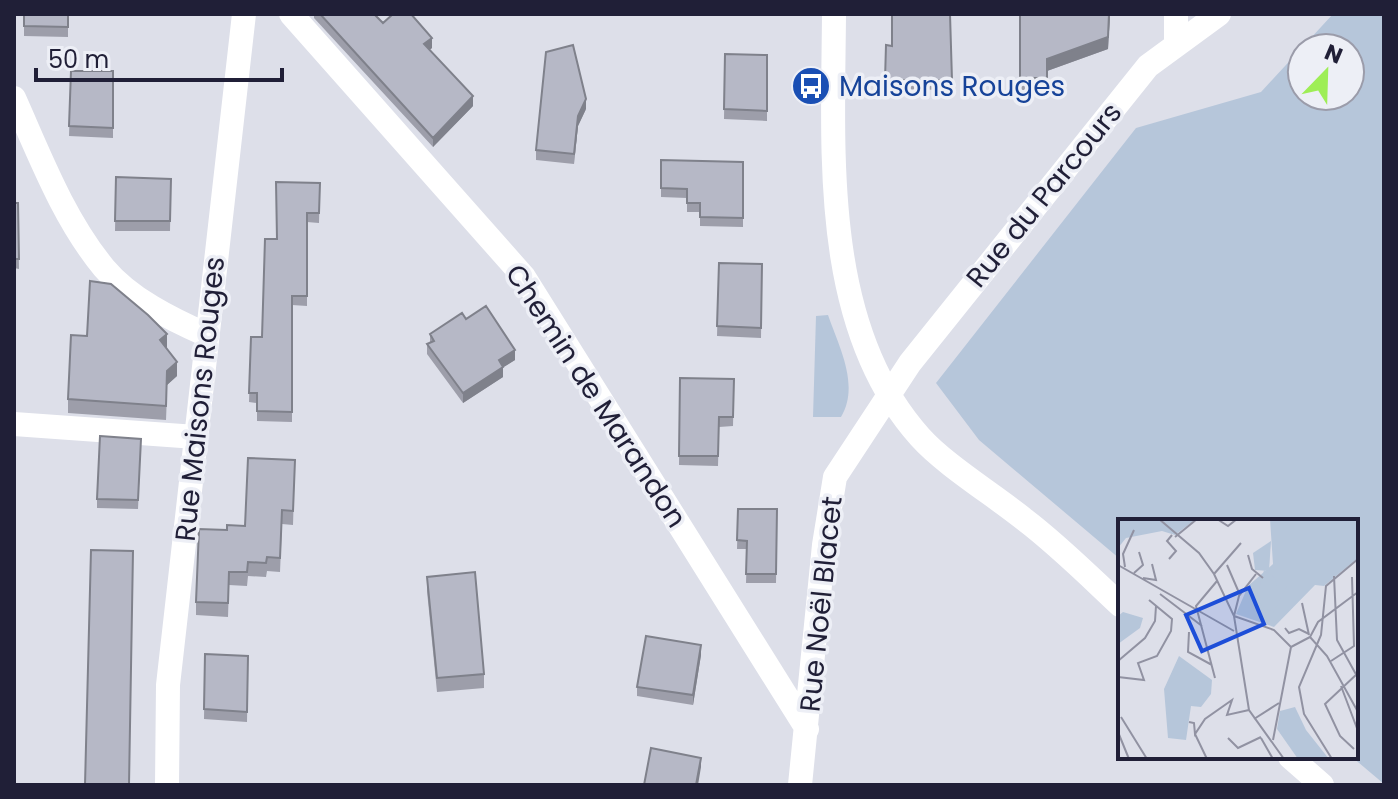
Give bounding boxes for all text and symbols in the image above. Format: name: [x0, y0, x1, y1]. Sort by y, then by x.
scale bar: [36, 32, 282, 82]
north arrow: [1286, 32, 1366, 112]
text: N: [1320, 37, 1347, 72]
text: 50 m: [48, 43, 109, 76]
bus stop icon: Maisons Rouges: [790, 65, 832, 107]
place label: Maisons Rouges: [839, 67, 1065, 106]
street label: Rue du Parcours: [957, 94, 1131, 296]
street label: Rue Maisons Rouges: [166, 255, 234, 543]
street label: Chemin de Marandon: [496, 257, 696, 535]
street label: Rue Noël Blacet: [790, 494, 852, 714]
inset map: [1118, 519, 1358, 759]

